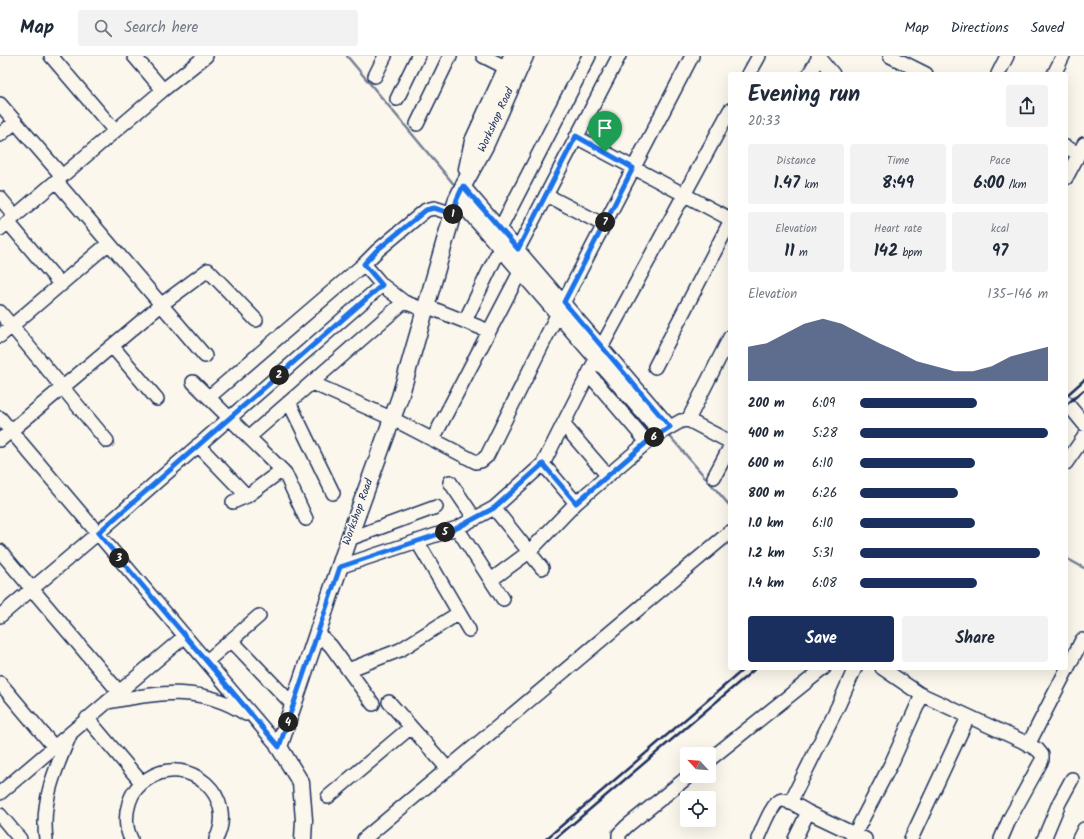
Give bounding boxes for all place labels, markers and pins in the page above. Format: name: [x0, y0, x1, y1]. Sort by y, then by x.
pin: [588, 111, 622, 152]
pin: 1: [443, 204, 463, 224]
pin: 7: [595, 212, 615, 232]
pin: 2: [269, 365, 289, 385]
pin: 6: [644, 427, 664, 447]
pin: 5: [435, 522, 455, 542]
pin: 3: [109, 548, 129, 568]
pin: 4: [278, 712, 298, 732]

